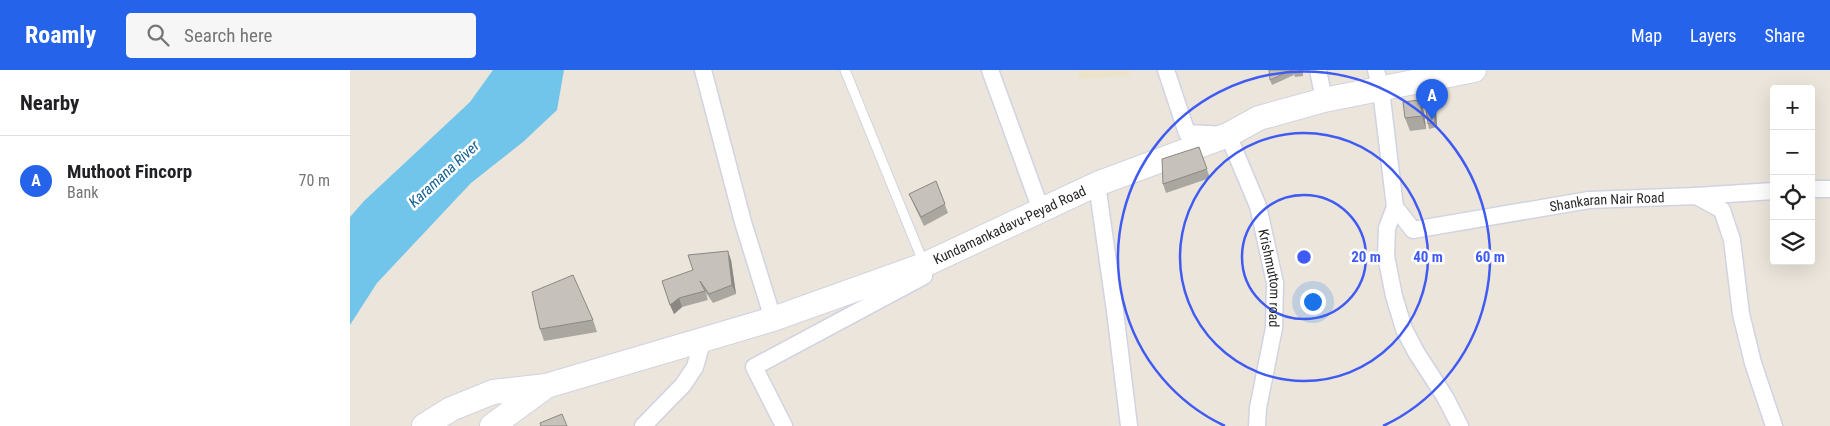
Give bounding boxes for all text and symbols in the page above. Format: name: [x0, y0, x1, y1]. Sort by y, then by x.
search box: [126, 13, 476, 58]
text: Roamly: [25, 21, 96, 49]
icon: search: [144, 21, 172, 49]
text: Search here: [184, 24, 272, 47]
text: Map: [1631, 25, 1662, 46]
text: Layers: [1690, 25, 1737, 46]
text: Share: [1765, 25, 1805, 46]
pin: A: [1416, 79, 1448, 120]
map controls: [1770, 85, 1815, 265]
button: +: [1770, 85, 1815, 130]
text: Nearby: [20, 91, 79, 115]
button: −: [1770, 130, 1815, 175]
water label: Karamana River: [405, 136, 483, 211]
text: Muthoot Fincorp: [67, 160, 192, 183]
text: A: [31, 171, 41, 190]
text: 70 m: [298, 171, 330, 190]
button: locate: [1770, 175, 1815, 220]
street label: Kundamankadavu-Peyad Road: [931, 182, 1088, 268]
text: Bank: [67, 183, 98, 202]
street label: Shankaran Nair Road: [1548, 189, 1665, 215]
button: layers: [1770, 220, 1815, 265]
street label: Krishmuttom road: [1255, 227, 1283, 327]
centre of rings: [1295, 248, 1313, 266]
text: 20 m: [1351, 248, 1381, 266]
text: 40 m: [1413, 248, 1443, 266]
text: 60 m: [1475, 248, 1505, 266]
your location: [1300, 289, 1326, 315]

